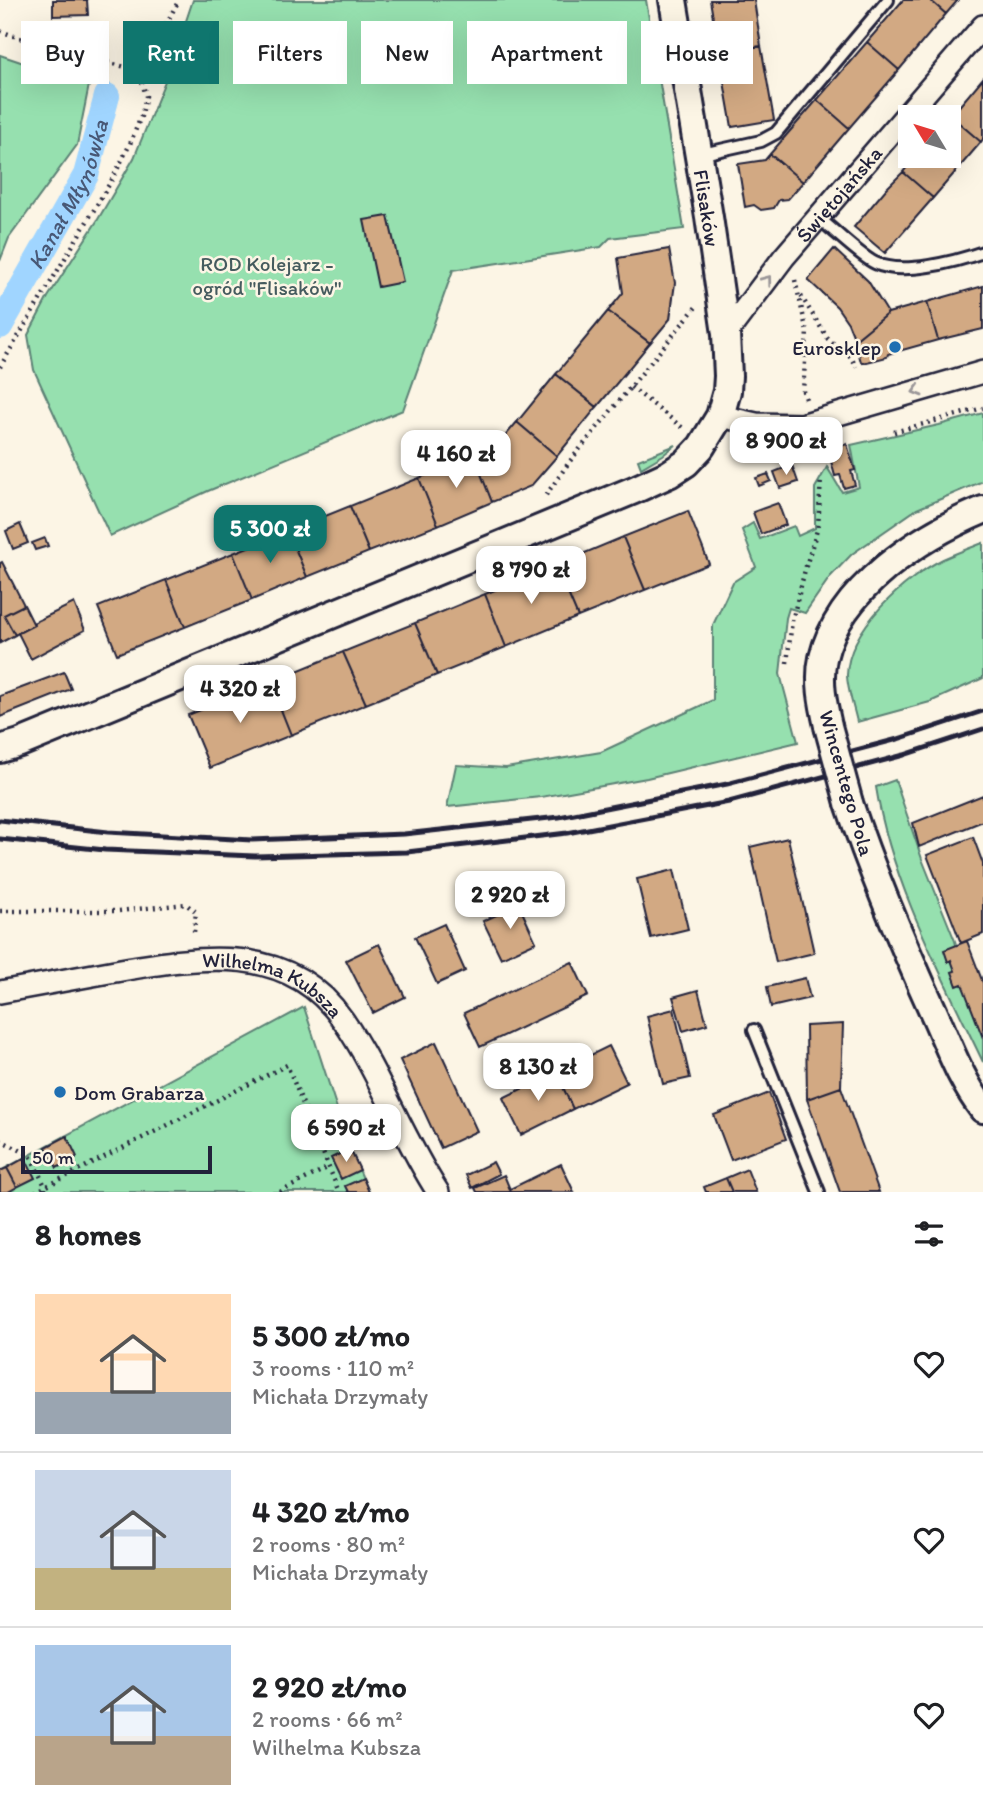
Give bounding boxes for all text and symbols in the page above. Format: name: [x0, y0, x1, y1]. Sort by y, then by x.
chip: Buy: [21, 21, 109, 84]
chip: Rent: [123, 21, 219, 84]
chip: Filters: [233, 21, 347, 84]
chip: New: [361, 21, 453, 84]
chip: Apartment: [467, 21, 627, 84]
chip: House: [641, 21, 753, 84]
north arrow: [898, 105, 961, 168]
map controls: [898, 105, 961, 168]
water label: Kanał Młynówka: [21, 116, 114, 274]
street label: Świętojańska: [790, 140, 887, 247]
street label: Flisaków: [689, 168, 725, 248]
park label: ROD Kolejarz - ogród "Flisaków": [192, 251, 342, 300]
one-way arrow: [758, 275, 771, 288]
place label: Eurosklep: [792, 335, 881, 360]
marker: Eurosklep: [887, 339, 903, 355]
one-way arrow: [912, 383, 924, 397]
pin: 8 900 zł: [714, 418, 858, 477]
text: 8 900 zł: [746, 426, 826, 454]
pin: 4 160 zł: [384, 430, 528, 490]
text: 4 160 zł: [417, 439, 495, 467]
pin: 5 300 zł: [198, 505, 342, 565]
text: 5 300 zł: [230, 514, 310, 542]
pin: 8 790 zł: [459, 546, 603, 606]
text: 8 790 zł: [492, 555, 570, 583]
pin: 4 320 zł: [168, 666, 312, 725]
text: 4 320 zł: [200, 674, 280, 702]
street label: Wincentego Pola: [814, 707, 880, 859]
pin: 2 920 zł: [438, 872, 582, 931]
text: 2 920 zł: [471, 880, 549, 908]
street label: Wilhelma Kubsza: [202, 947, 349, 1022]
pin: 8 130 zł: [466, 1044, 610, 1103]
text: 8 130 zł: [499, 1052, 577, 1080]
place label: Dom Grabarza: [74, 1080, 205, 1105]
marker: Dom Grabarza: [52, 1084, 68, 1100]
pin: 6 590 zł: [274, 1104, 418, 1164]
text: 6 590 zł: [307, 1113, 385, 1141]
scale bar: [21, 1143, 212, 1175]
text: 50 m: [32, 1146, 74, 1169]
icon: filters: [910, 1215, 948, 1253]
text: 8 homes: [35, 1216, 142, 1253]
text: 5 300 zł/mo: [252, 1317, 410, 1354]
icon: home: [91, 1322, 175, 1406]
icon: heart: [910, 1345, 948, 1383]
text: 3 rooms · 110 m²: [252, 1354, 414, 1382]
text: Michała Drzymały: [252, 1382, 428, 1410]
text: 4 320 zł/mo: [252, 1493, 410, 1530]
icon: home: [91, 1498, 175, 1582]
icon: heart: [910, 1521, 948, 1559]
text: 2 rooms · 80 m²: [252, 1530, 405, 1558]
text: Michała Drzymały: [252, 1558, 428, 1586]
text: 2 920 zł/mo: [252, 1668, 407, 1705]
icon: home: [91, 1673, 175, 1757]
icon: heart: [910, 1696, 948, 1734]
text: 2 rooms · 66 m²: [252, 1705, 403, 1733]
text: Wilhelma Kubsza: [252, 1733, 421, 1761]

